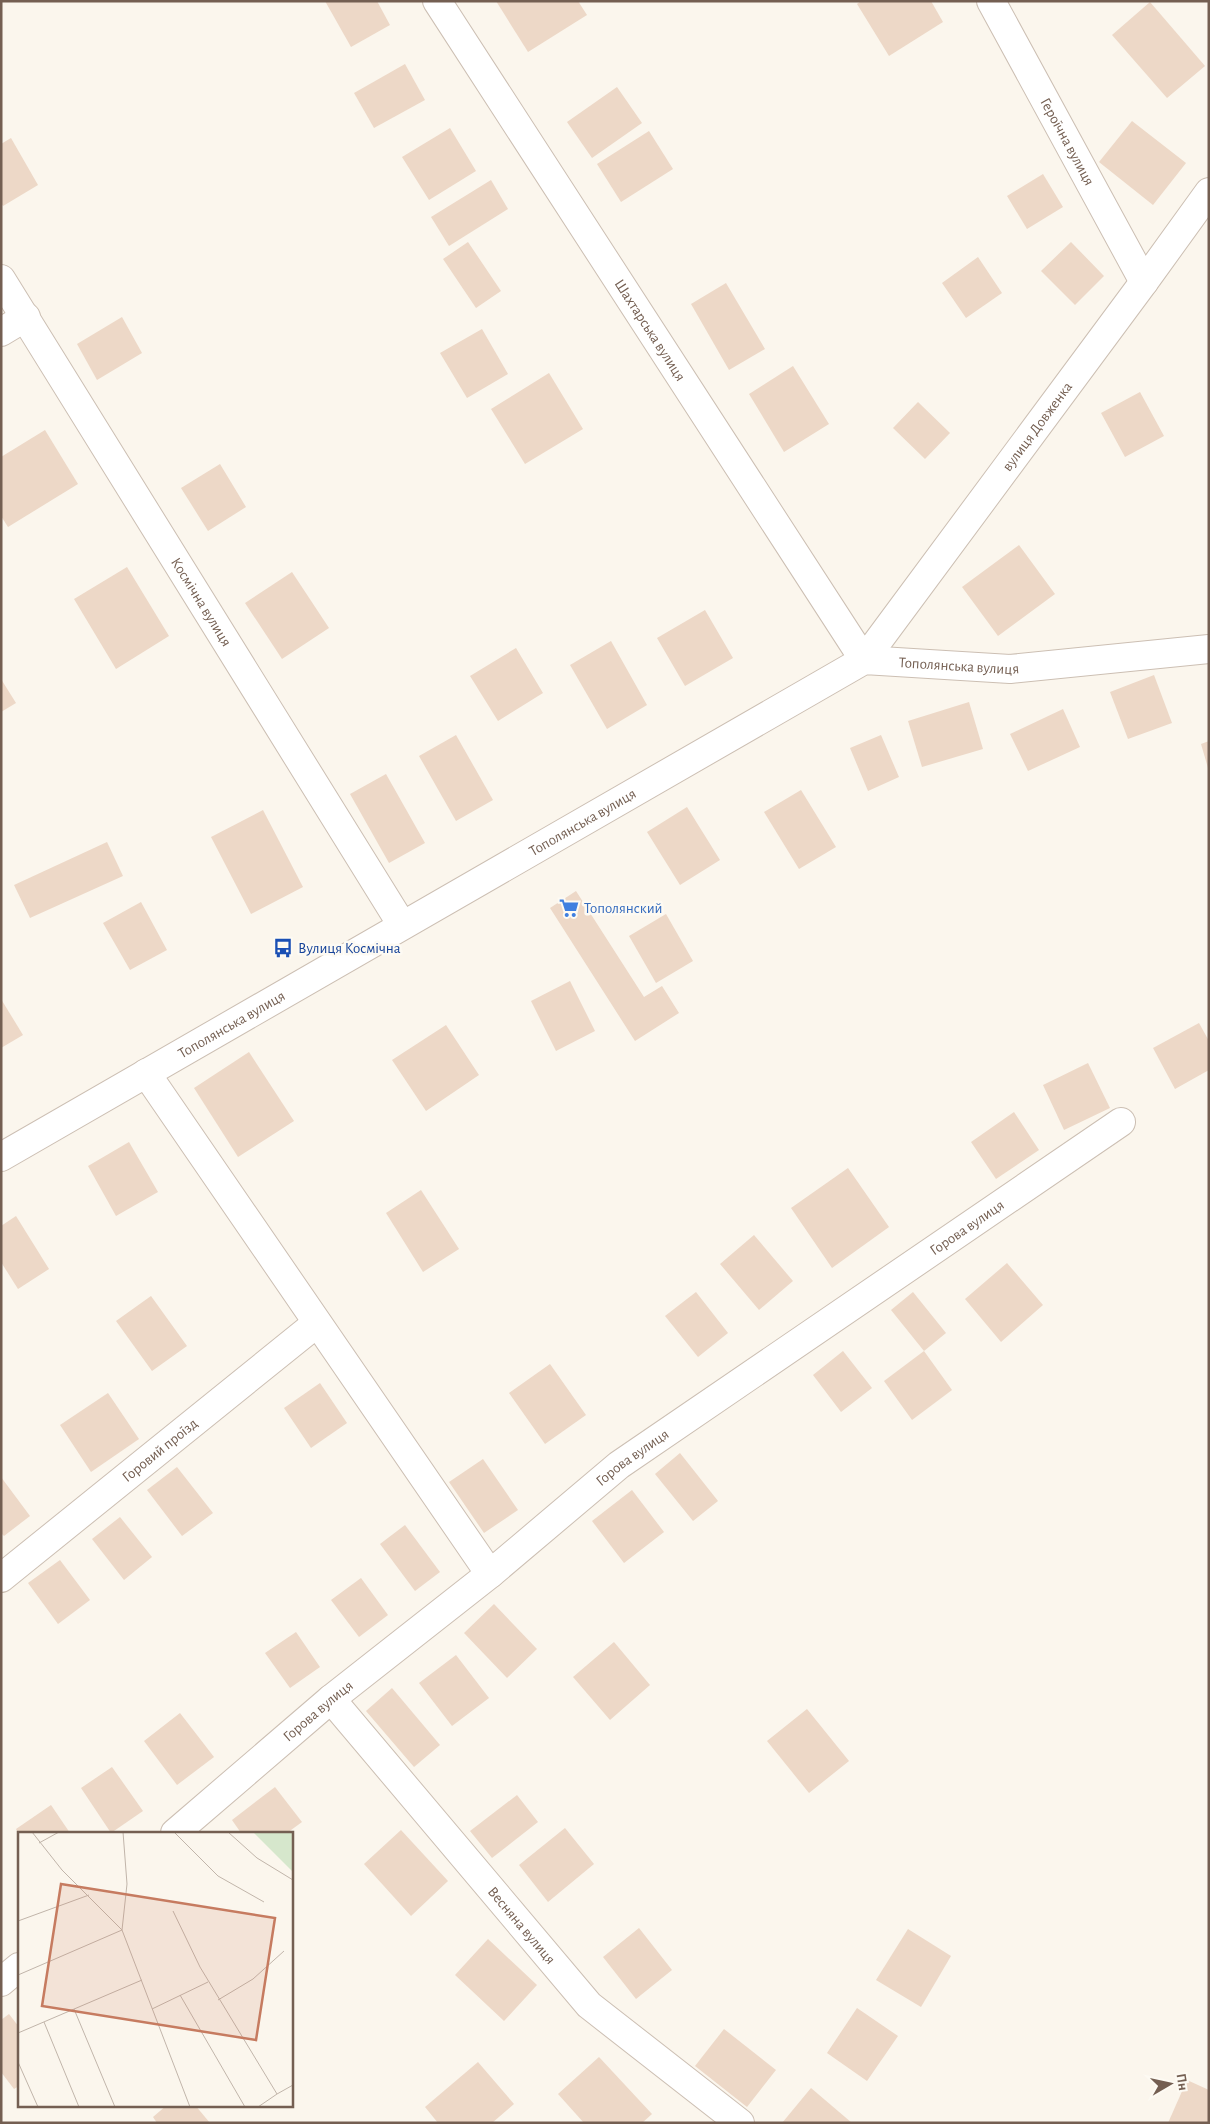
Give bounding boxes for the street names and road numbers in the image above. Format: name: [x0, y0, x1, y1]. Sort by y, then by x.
street label: Героїчна вулиця: [1038, 95, 1097, 188]
street label: Шахтарська вулиця: [612, 276, 689, 384]
street label: вулиця Довженка: [999, 379, 1075, 474]
street label: Космічна вулиця: [168, 555, 234, 649]
street label: Тополянська вулиця: [898, 655, 1020, 677]
street label: Тополянська вулиця: [526, 786, 639, 859]
street label: Тополянська вулиця: [175, 988, 288, 1061]
street label: Горова вулиця: [927, 1197, 1007, 1258]
street label: Горовий проїзд: [119, 1415, 200, 1485]
street label: Горова вулиця: [593, 1426, 671, 1489]
street label: Горова вулиця: [280, 1677, 356, 1744]
street label: Весняна вулиця: [485, 1884, 558, 1967]

